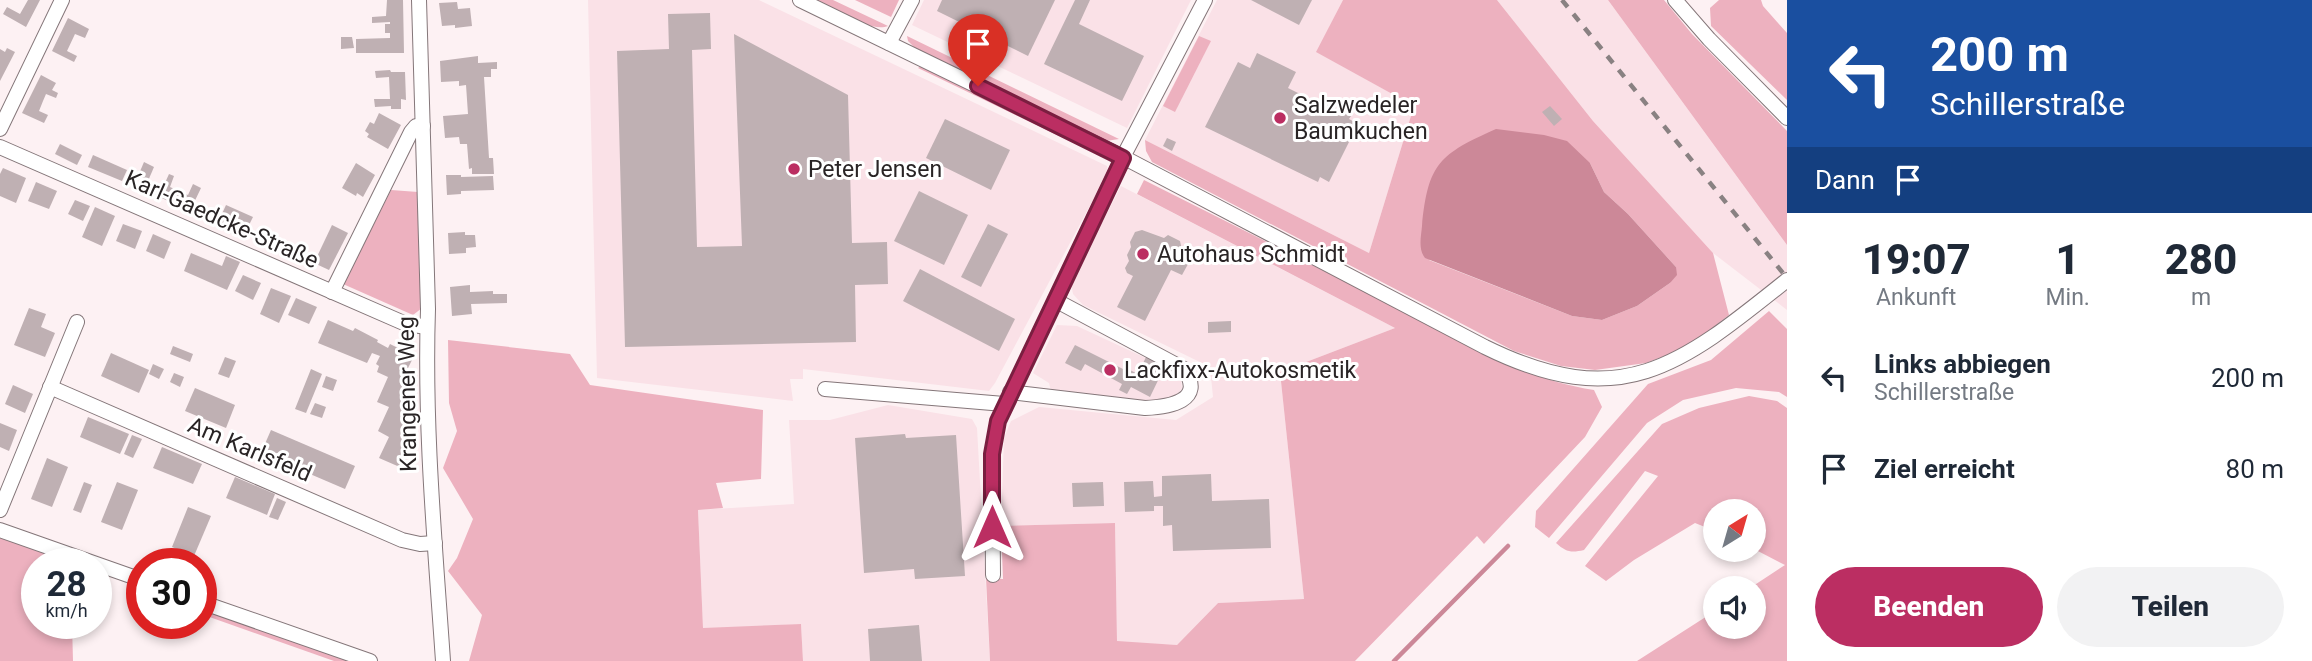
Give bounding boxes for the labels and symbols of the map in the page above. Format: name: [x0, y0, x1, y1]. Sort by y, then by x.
pin: [948, 14, 1008, 86]
place label: Salzwedeler Baumkuchen: [1294, 92, 1428, 145]
marker: Salzwedeler Baumkuchen: [1272, 110, 1288, 126]
place label: Peter Jensen: [808, 156, 942, 183]
marker: Peter Jensen: [786, 161, 802, 177]
street label: Karl-Gaedcke-Straße: [121, 165, 323, 274]
place label: Autohaus Schmidt: [1157, 241, 1345, 268]
marker: Autohaus Schmidt: [1135, 246, 1151, 262]
street label: Krangener Weg: [393, 316, 422, 472]
place label: Lackfixx-Autokosmetik: [1124, 357, 1357, 384]
marker: Lackfixx-Autokosmetik: [1102, 362, 1118, 378]
street label: Am Karlsfeld: [184, 411, 316, 488]
position arrow: [955, 490, 1029, 564]
north arrow: [1703, 499, 1766, 562]
speed limit sign: 30: [126, 548, 217, 639]

